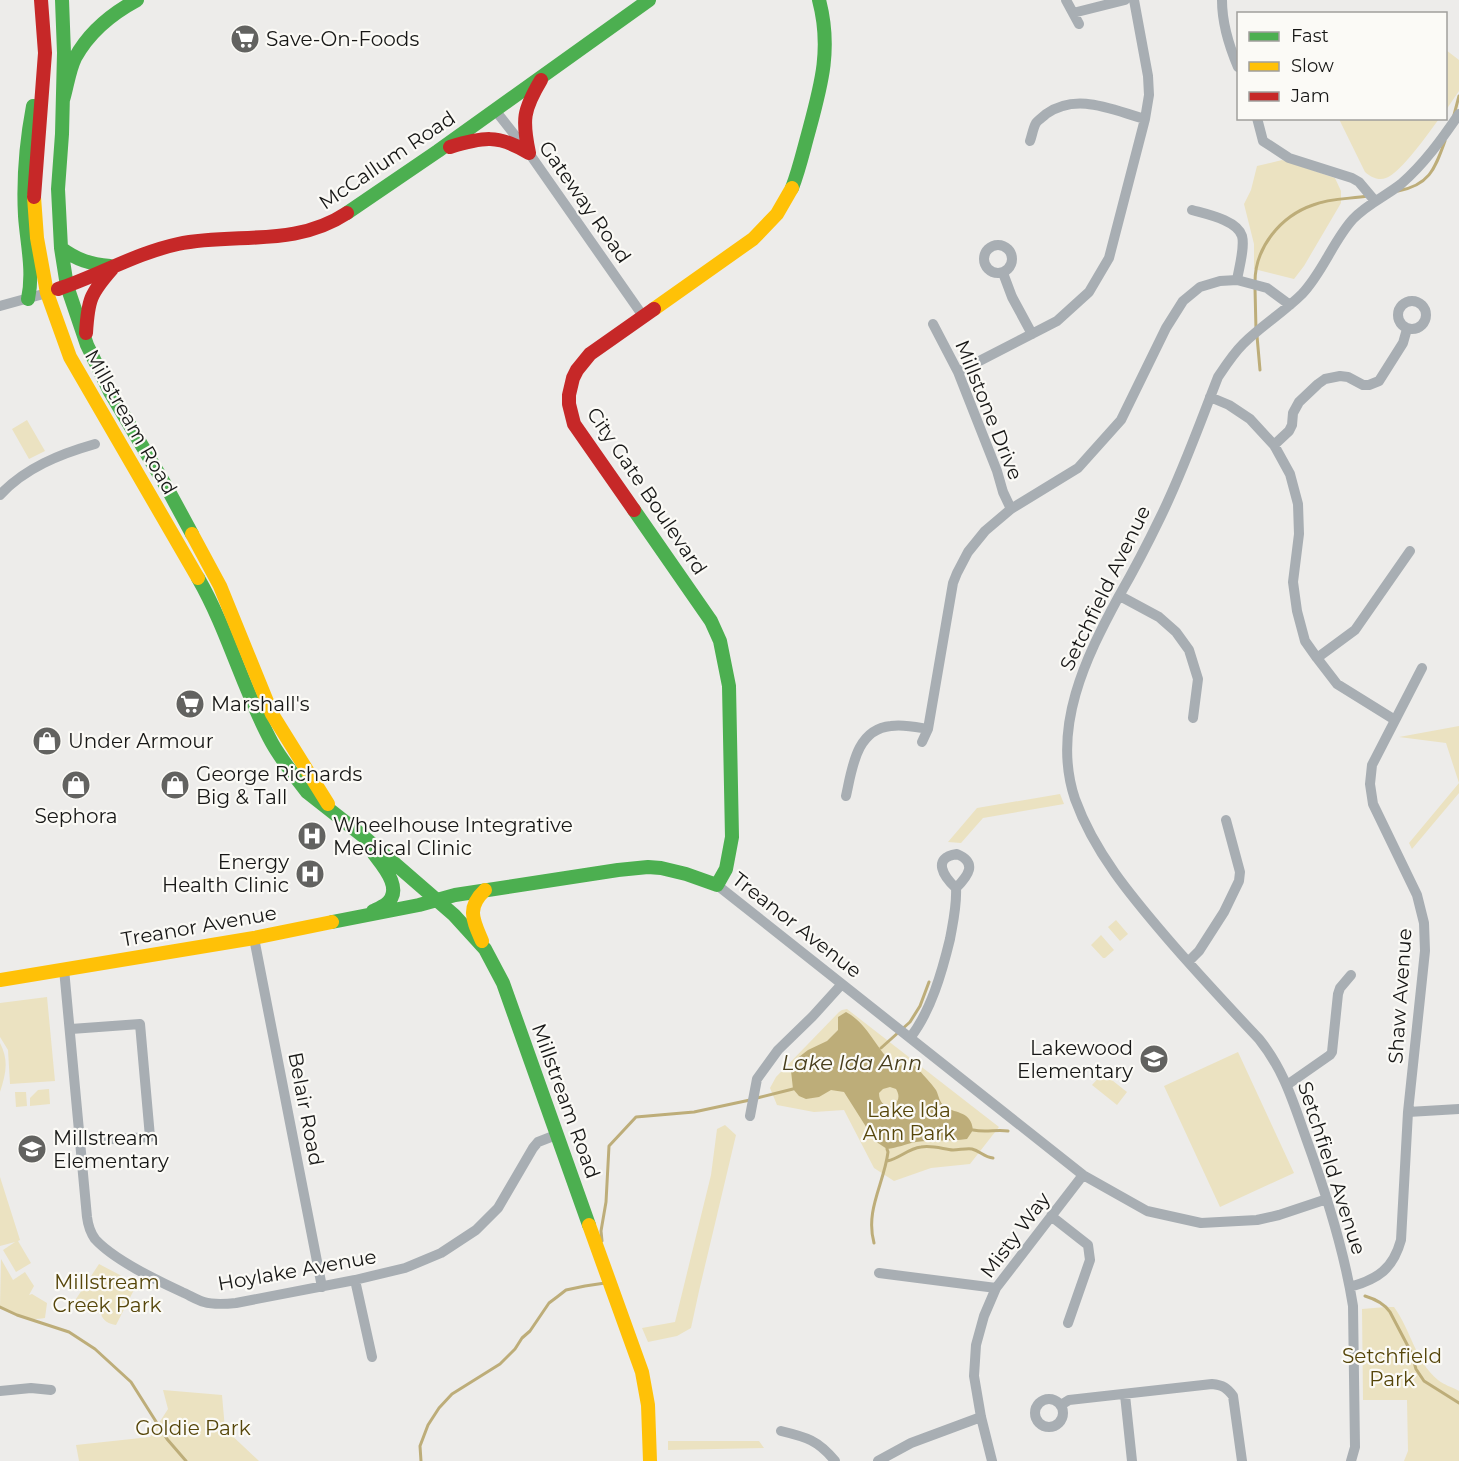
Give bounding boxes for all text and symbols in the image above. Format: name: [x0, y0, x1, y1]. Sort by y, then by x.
legend: [1237, 12, 1447, 120]
supermarket icon: Save-On-Foods: [229, 23, 261, 55]
text: Fast: [1291, 25, 1329, 47]
place label: Save-On-Foods: [266, 27, 419, 51]
text: Slow: [1291, 55, 1334, 77]
text: Jam: [1290, 85, 1330, 107]
street label: McCallum Road: [314, 106, 460, 214]
street label: Gateway Road: [534, 136, 636, 268]
street label: Millstone Drive: [950, 337, 1028, 483]
street label: Millstream Road: [80, 345, 182, 499]
street label: City Gate Boulevard: [582, 403, 712, 579]
street label: Setchfield Avenue: [1055, 502, 1155, 674]
supermarket icon: Marshall's: [174, 688, 206, 720]
place label: Marshall's: [211, 692, 310, 716]
shop icon: Under Armour: [31, 725, 63, 757]
place label: Under Armour: [68, 729, 214, 753]
place label: George Richards Big & Tall: [196, 762, 362, 809]
shop icon: Sephora: [60, 769, 92, 801]
shop icon: George Richards Big & Tall: [159, 769, 191, 801]
place label: Sephora: [34, 804, 118, 828]
place label: Wheelhouse Integrative Medical Clinic: [333, 813, 573, 860]
hospital icon: Wheelhouse Integrative Medical Clinic: [296, 820, 328, 852]
place label: Energy Health Clinic: [162, 850, 289, 897]
hospital icon: Energy Health Clinic: [294, 858, 326, 890]
street label: Treanor Avenue: [728, 867, 866, 983]
street label: Treanor Avenue: [119, 901, 279, 951]
street label: Shaw Avenue: [1383, 927, 1417, 1065]
street label: Millstream Road: [527, 1020, 605, 1182]
place label: Lakewood Elementary: [1017, 1036, 1133, 1083]
school or university icon: Lakewood Elementary: [1138, 1043, 1170, 1075]
street label: Belair Road: [283, 1050, 329, 1168]
water label: Lake Ida Ann: [782, 1050, 922, 1075]
street label: Setchfield Avenue: [1293, 1078, 1371, 1258]
park label: Lake Ida Ann Park: [863, 1098, 955, 1145]
place label: Millstream Elementary: [53, 1126, 169, 1173]
school or university icon: Millstream Elementary: [16, 1133, 48, 1165]
street label: Misty Way: [975, 1187, 1055, 1283]
street label: Hoylake Avenue: [216, 1244, 378, 1296]
park label: Millstream Creek Park: [53, 1270, 162, 1317]
park label: Setchfield Park: [1342, 1344, 1442, 1391]
park label: Goldie Park: [135, 1416, 251, 1440]

